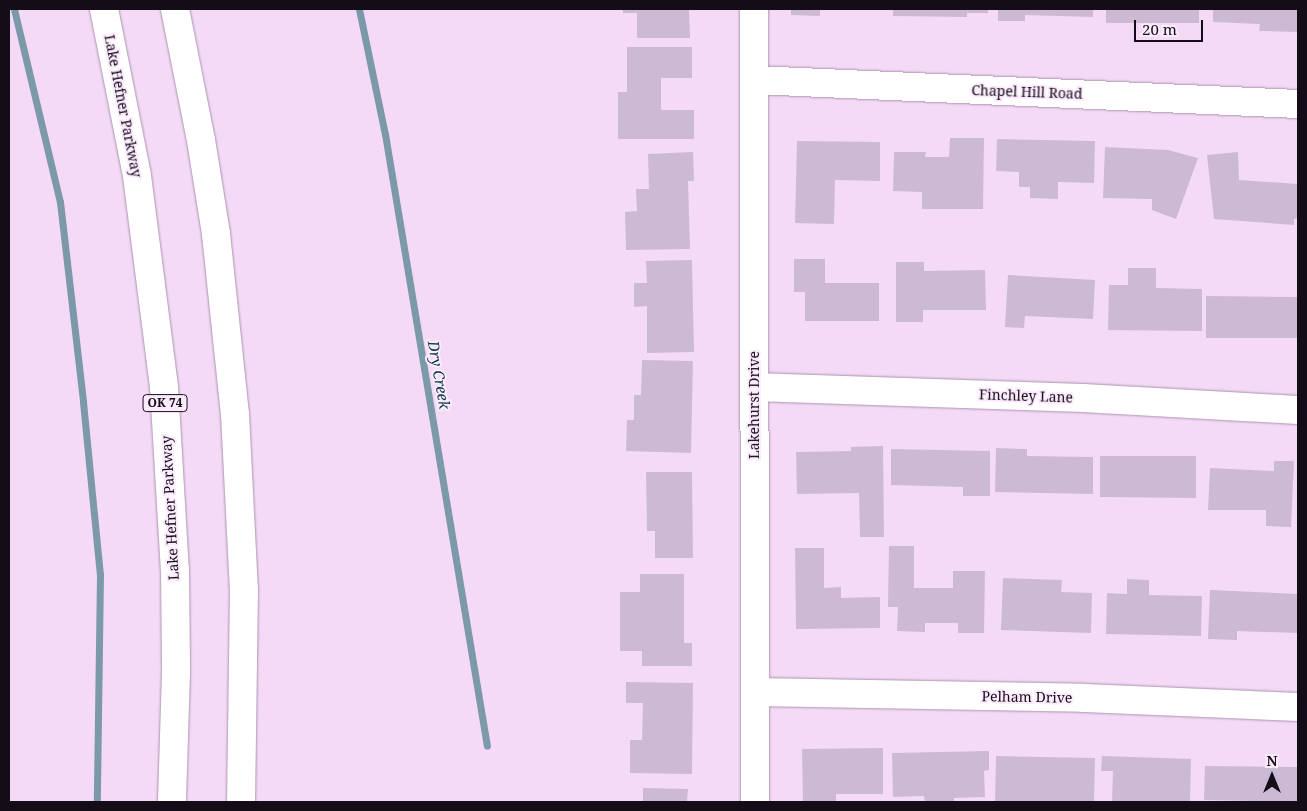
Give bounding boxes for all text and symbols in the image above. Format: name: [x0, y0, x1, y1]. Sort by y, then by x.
scale bar: [1137, 10, 1206, 42]
text: 20 m: [1142, 19, 1177, 39]
street label: Lake Hefner Parkway: [101, 33, 145, 179]
street label: Chapel Hill Road: [971, 82, 1083, 102]
water label: Dry Creek: [424, 339, 454, 411]
street label: Lakehurst Drive: [746, 351, 762, 459]
street label: Finchley Lane: [979, 386, 1073, 406]
road number: OK 74: [142, 393, 188, 412]
street label: Lake Hefner Parkway: [158, 435, 182, 581]
street label: Pelham Drive: [981, 688, 1073, 706]
north arrow: [1247, 751, 1297, 801]
text: N: [1266, 751, 1278, 770]

